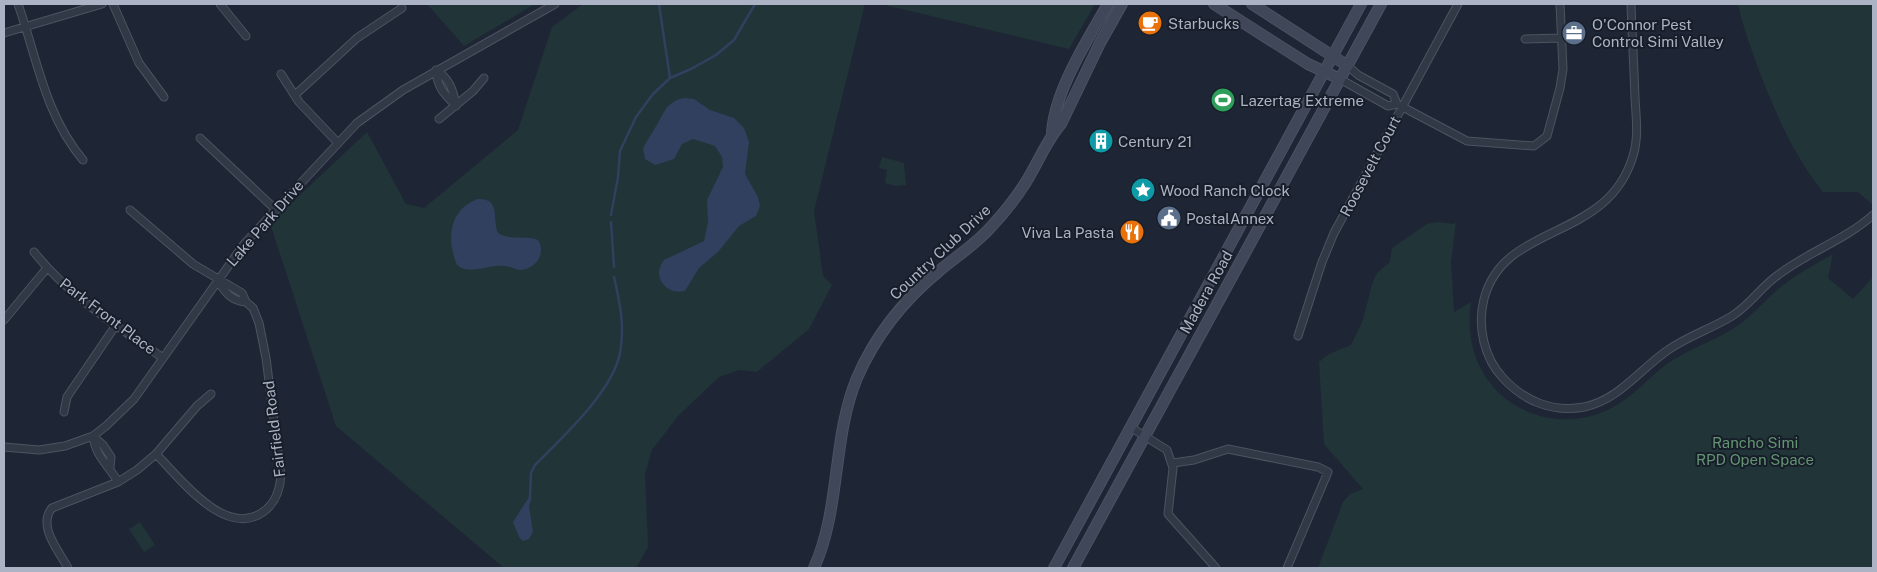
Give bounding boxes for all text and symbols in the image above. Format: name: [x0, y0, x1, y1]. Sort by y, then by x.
cafe icon: Starbucks: [1137, 10, 1163, 36]
place label: Starbucks: [1168, 15, 1239, 32]
place label: O'Connor Pest Control Simi Valley: [1592, 16, 1724, 50]
office icon: O'Connor Pest Control Simi Valley: [1561, 20, 1587, 46]
sports icon: Lazertag Extreme: [1210, 87, 1236, 113]
place label: Lazertag Extreme: [1240, 92, 1364, 109]
street label: Roosevelt Court: [1336, 113, 1404, 219]
building icon: Century 21: [1088, 128, 1114, 154]
place label: Century 21: [1118, 133, 1192, 150]
street label: Lake Park Drive: [223, 177, 307, 269]
place icon: Wood Ranch Clock: [1130, 177, 1156, 203]
place label: Wood Ranch Clock: [1160, 182, 1290, 199]
street label: Country Club Drive: [886, 201, 994, 303]
public building icon: PostalAnnex: [1156, 205, 1182, 231]
place label: PostalAnnex: [1186, 210, 1274, 227]
restaurant icon: Viva La Pasta: [1119, 219, 1145, 245]
place label: Viva La Pasta: [1021, 224, 1114, 241]
street label: Madera Road: [1176, 248, 1236, 336]
street label: Park Front Place: [57, 274, 159, 358]
street label: Fairfield Road: [260, 380, 288, 478]
park label: Rancho Simi RPD Open Space: [1696, 434, 1814, 468]

